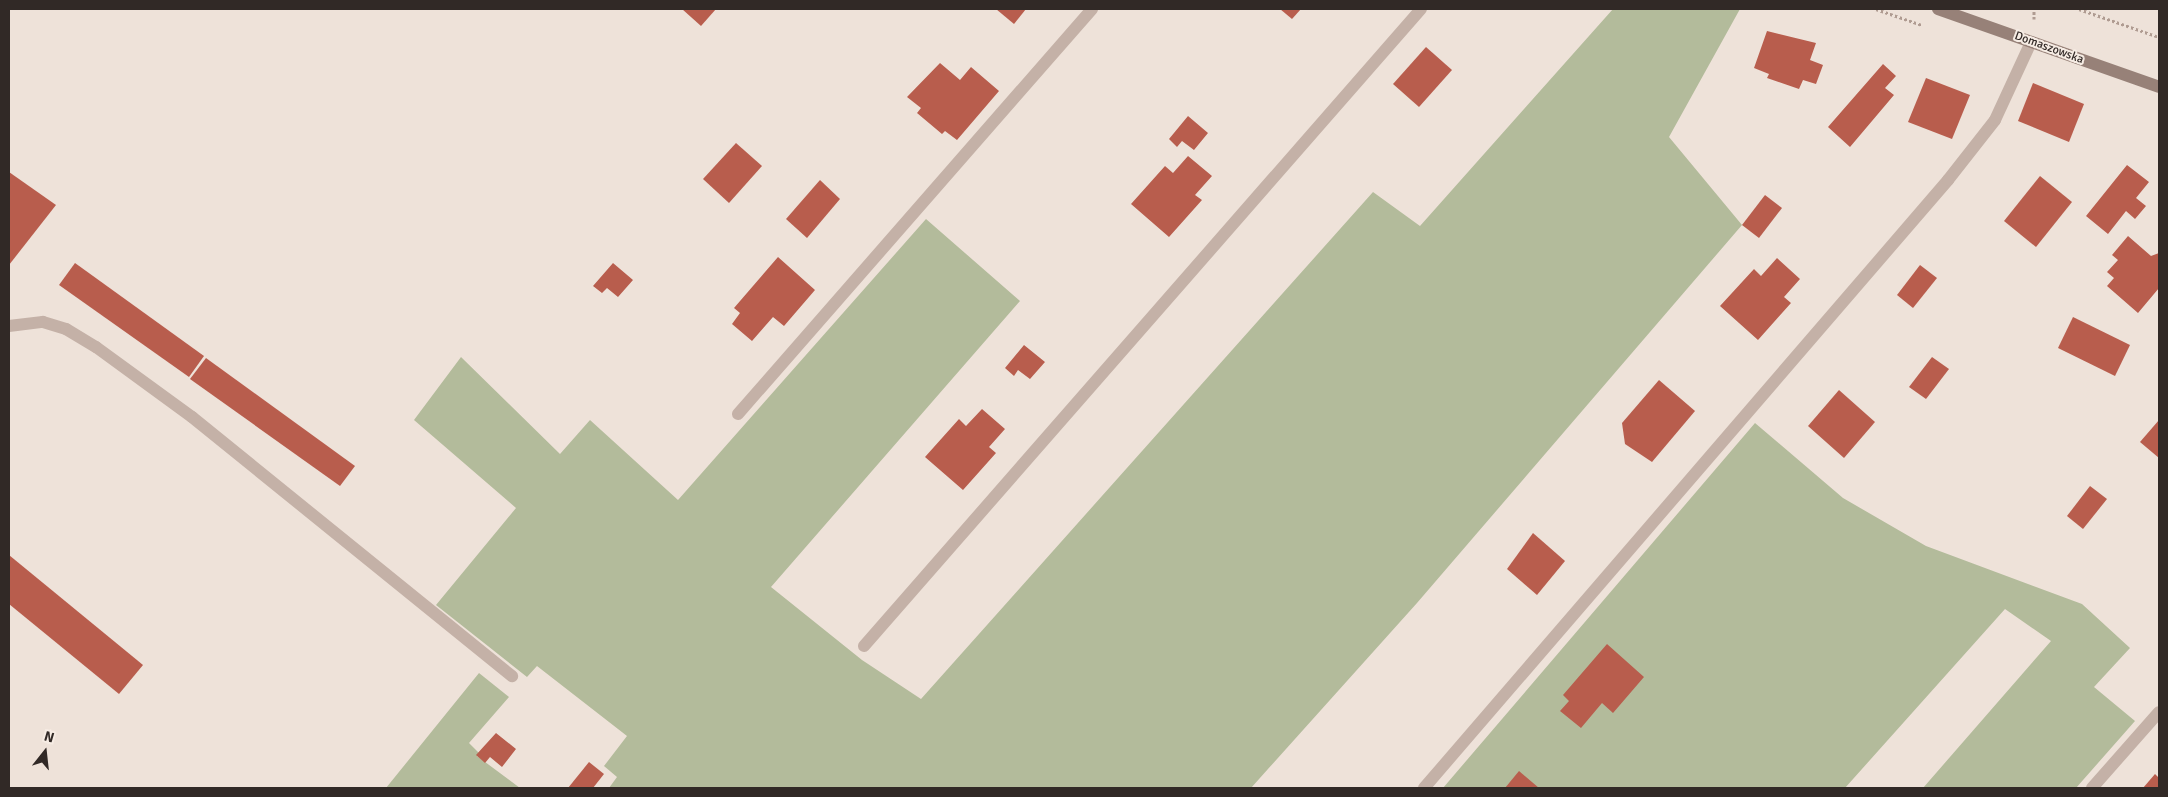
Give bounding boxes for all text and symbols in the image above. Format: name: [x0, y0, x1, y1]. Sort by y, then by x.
street label: Domaszowska: [2013, 29, 2085, 67]
north arrow: [20, 727, 70, 777]
text: N: [42, 728, 56, 747]

